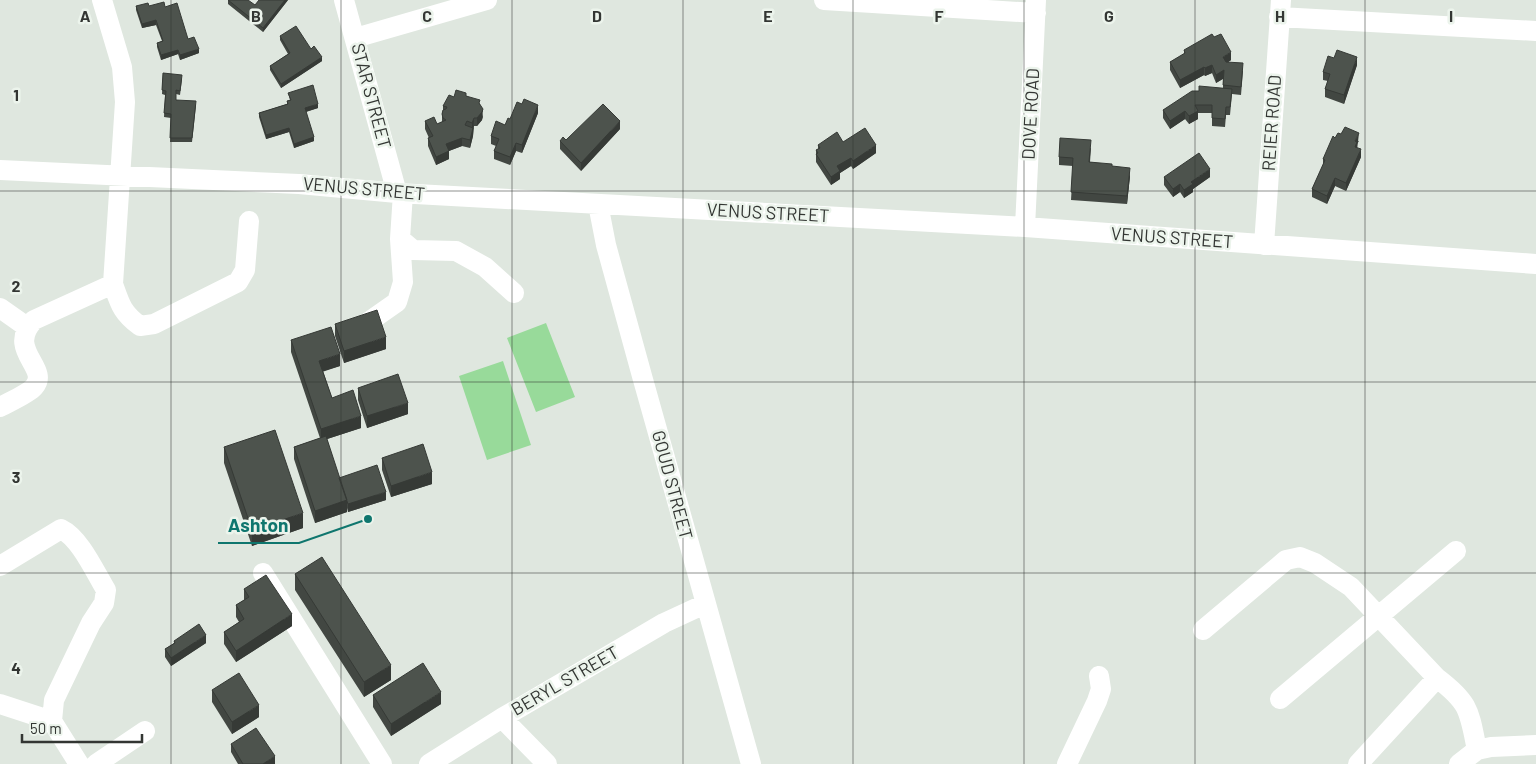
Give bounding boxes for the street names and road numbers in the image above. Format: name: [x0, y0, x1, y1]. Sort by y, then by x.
street label: STAR STREET: [347, 41, 397, 151]
street label: DOVE ROAD: [1017, 68, 1043, 160]
street label: REIER ROAD: [1257, 74, 1285, 172]
street label: VENUS STREET: [302, 172, 426, 204]
street label: VENUS STREET: [706, 198, 830, 226]
street label: VENUS STREET: [1110, 222, 1234, 252]
street label: GOUD STREET: [648, 428, 698, 542]
street label: BERYL STREET: [507, 641, 622, 720]

